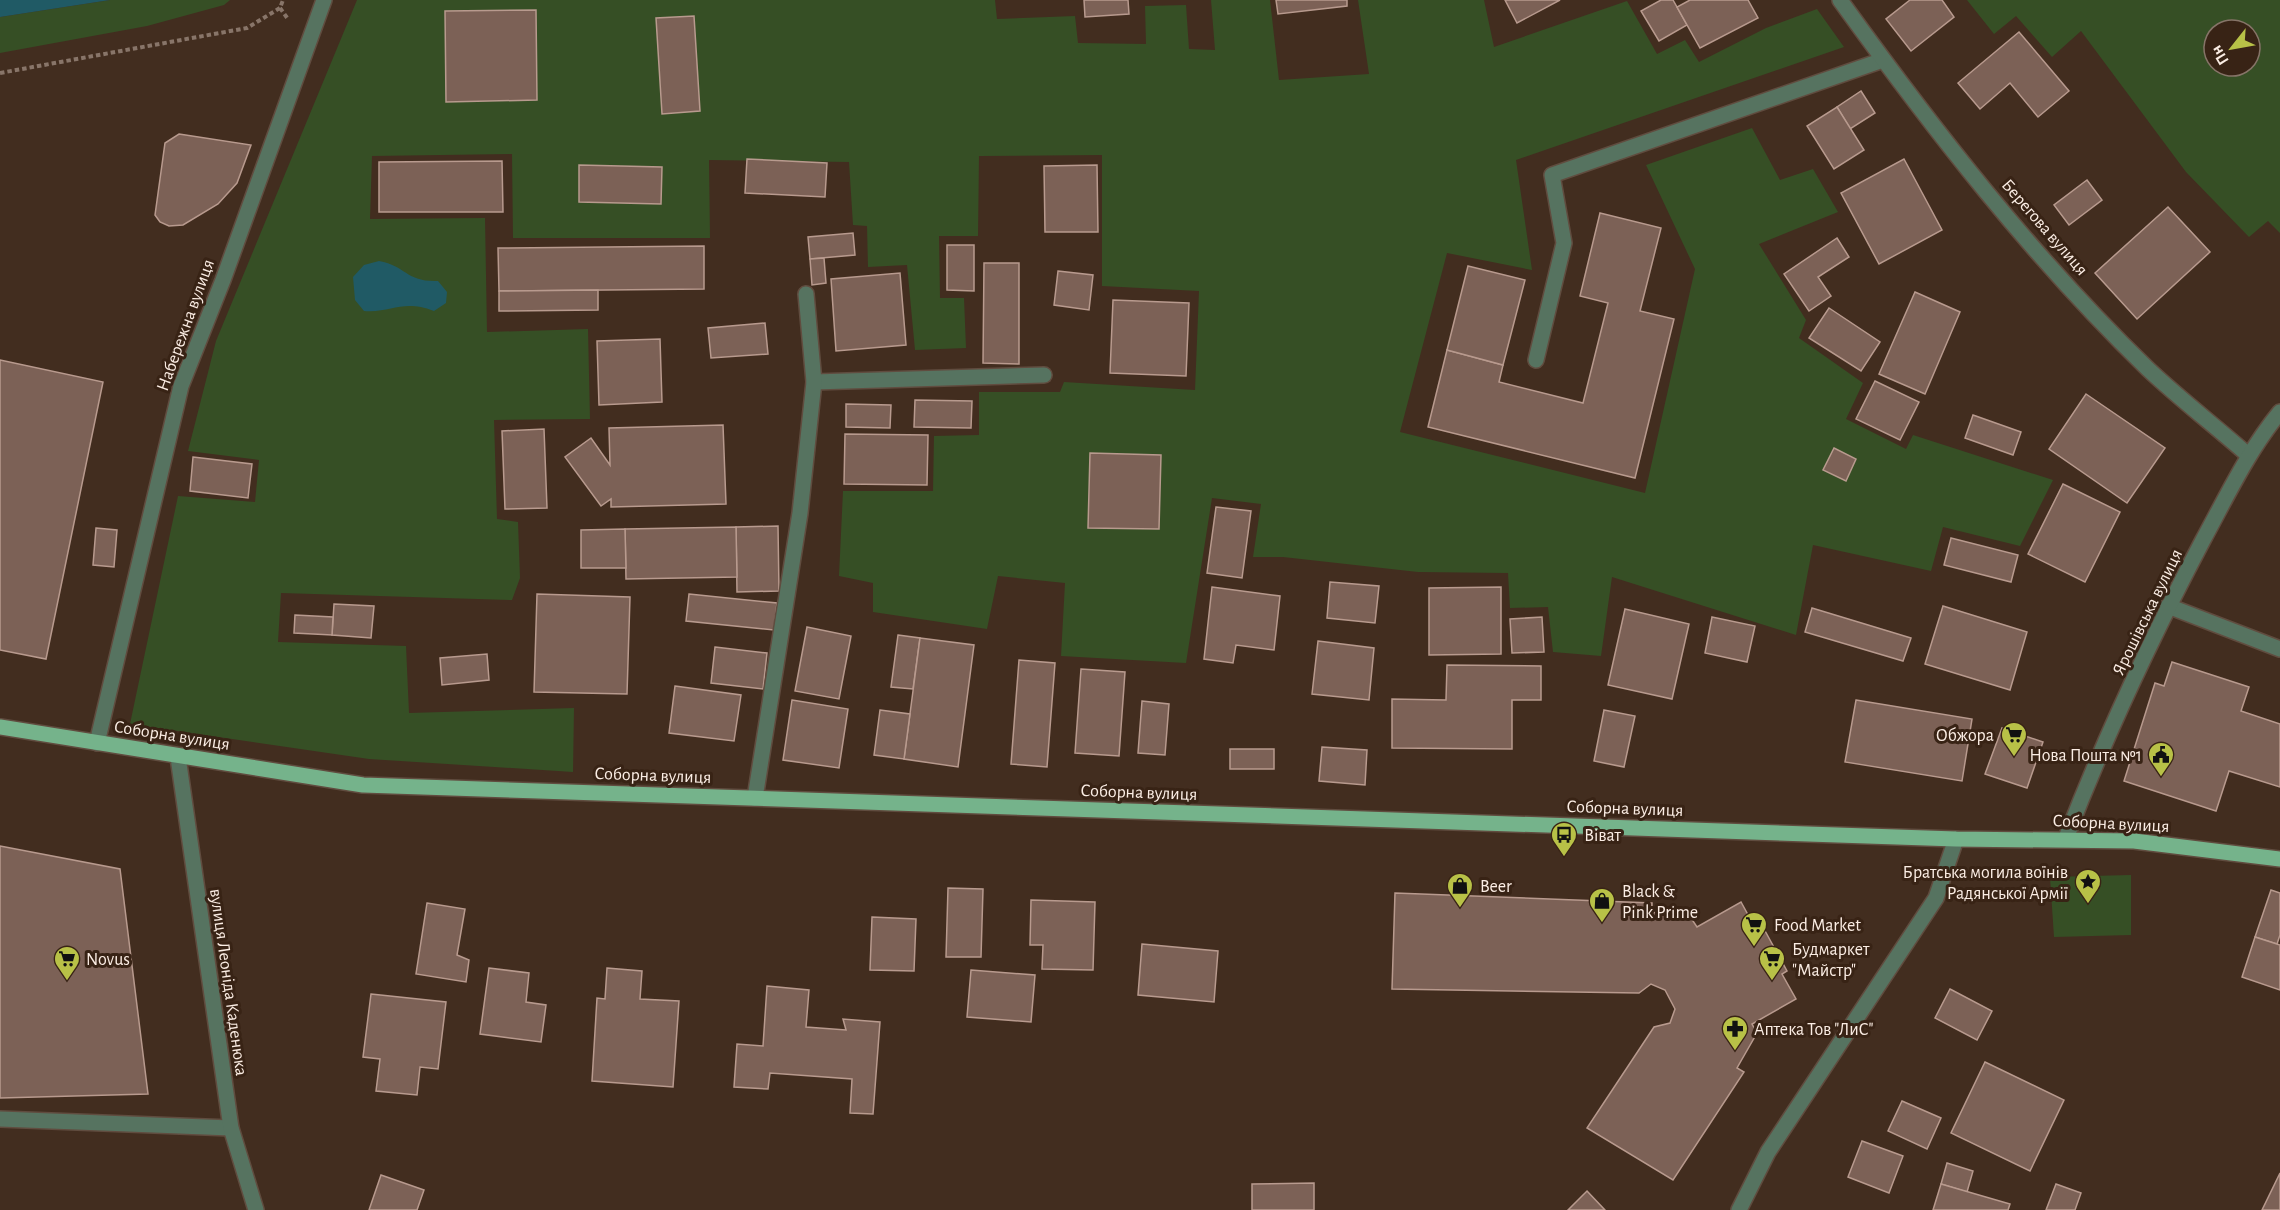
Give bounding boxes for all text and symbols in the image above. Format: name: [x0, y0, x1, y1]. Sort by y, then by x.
north arrow: [2202, 18, 2262, 78]
text: Пн: [2208, 43, 2232, 68]
street label: Берегова вулиця: [1998, 176, 2091, 279]
street label: Набережна вулиця: [153, 257, 218, 394]
street label: Ярошівська вулиця: [2110, 546, 2186, 678]
street label: Соборна вулиця: [113, 717, 231, 754]
supermarket icon: Обжора: [1999, 720, 2029, 758]
place label: Обжора: [1936, 726, 1994, 745]
public building icon: Нова Пошта №1: [2146, 740, 2176, 778]
place label: Нова Пошта №1: [2029, 747, 2142, 765]
street label: Соборна вулиця: [594, 764, 712, 787]
street label: Соборна вулиця: [1080, 781, 1198, 804]
street label: Соборна вулиця: [1566, 797, 1684, 820]
street label: Соборна вулиця: [2052, 811, 2170, 836]
bus stop icon: Віват: [1549, 820, 1579, 858]
place label: Віват: [1584, 827, 1622, 845]
place label: Братська могила воїнів Радянської Армії: [1903, 864, 2068, 903]
place icon: Братська могила воїнів Радянської Армії: [2073, 867, 2103, 905]
shop icon: Beer: [1445, 871, 1475, 909]
place label: Beer: [1480, 878, 1512, 896]
place label: Black & Pink Prime: [1622, 883, 1698, 922]
shop icon: Black & Pink Prime: [1587, 886, 1617, 924]
street label: вулиця Леоніда Каденюка: [206, 887, 250, 1077]
supermarket icon: Food Market: [1739, 910, 1769, 948]
place label: Food Market: [1774, 917, 1861, 935]
place label: Будмаркет "Майстр": [1792, 941, 1870, 980]
supermarket icon: Novus: [52, 944, 82, 982]
supermarket icon: Будмаркет "Майстр": [1757, 944, 1787, 982]
place label: Novus: [86, 951, 130, 969]
pharmacy icon: Аптека Тов "ЛиС": [1720, 1014, 1750, 1052]
place label: Аптека Тов "ЛиС": [1754, 1021, 1874, 1039]

